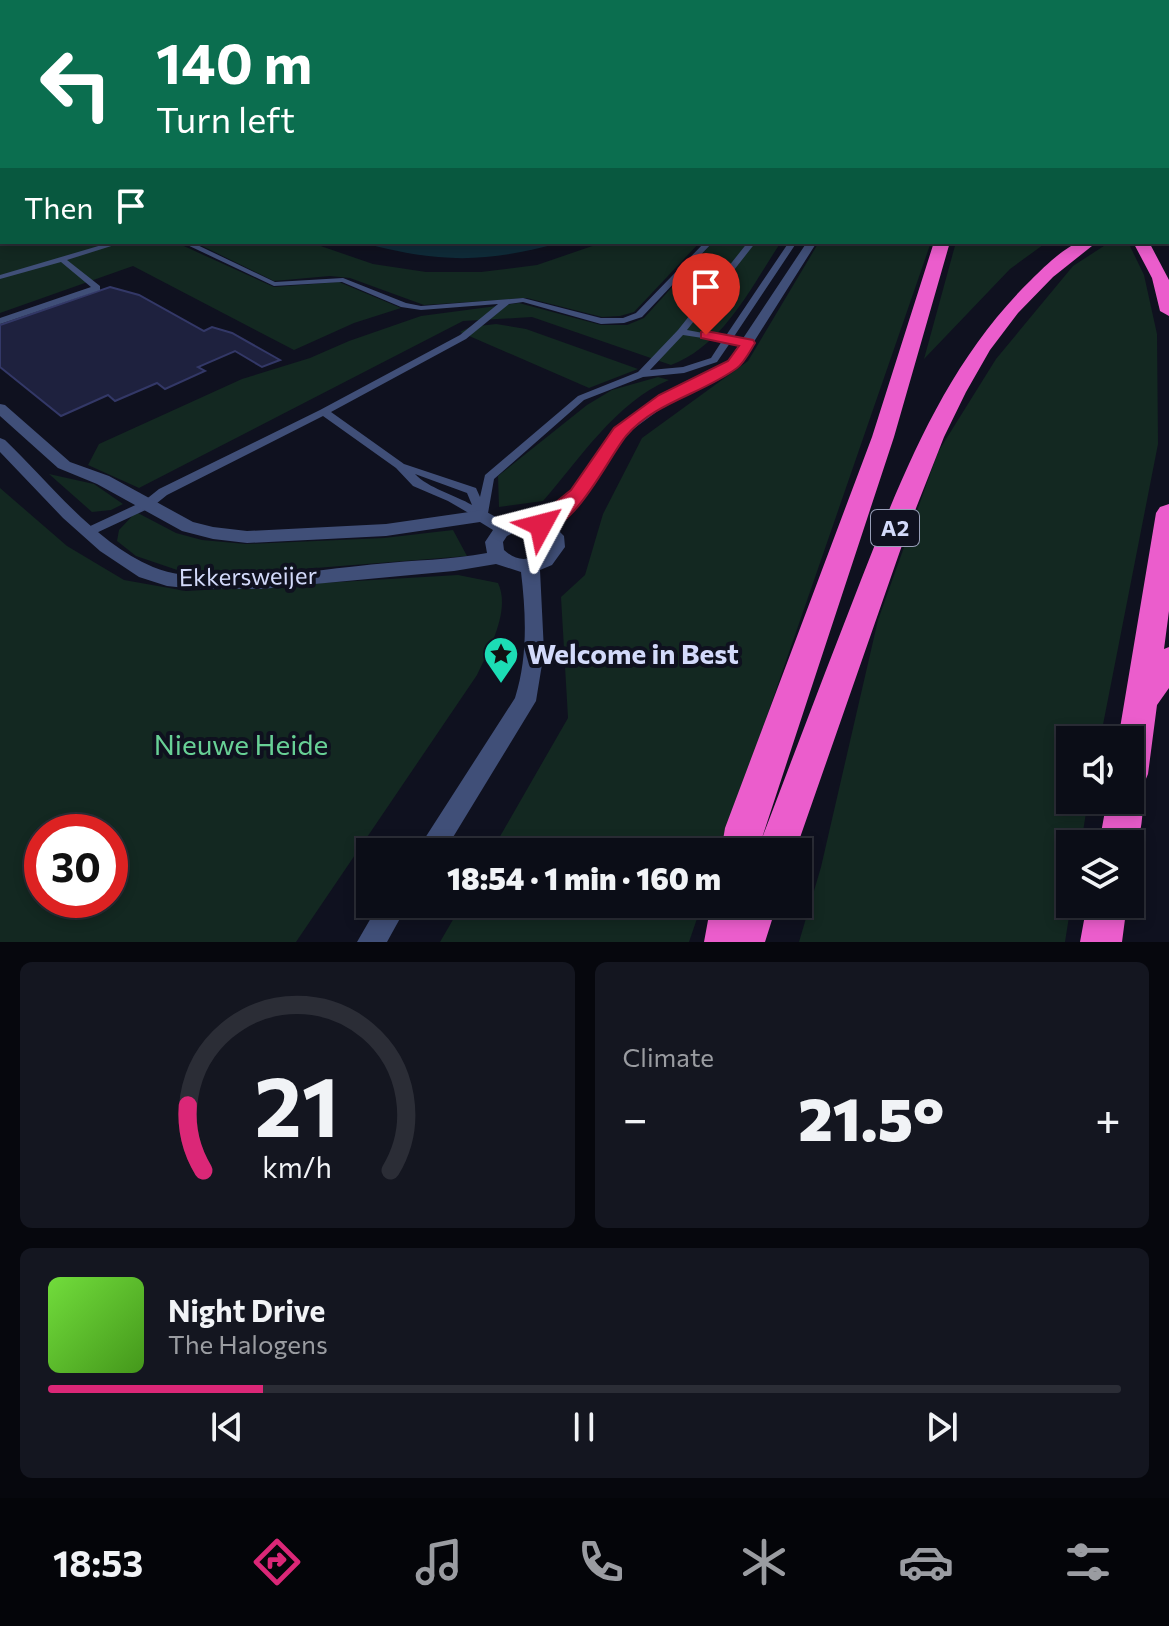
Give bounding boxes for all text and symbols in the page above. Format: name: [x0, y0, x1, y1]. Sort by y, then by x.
text: 140 m: [156, 27, 312, 96]
icon: left: [24, 32, 128, 136]
text: Turn left: [156, 96, 295, 140]
icon: arrive: [109, 184, 153, 228]
text: Then: [24, 188, 93, 225]
pin: [672, 253, 740, 335]
icon: arrive: [684, 265, 728, 309]
position arrow: [499, 483, 583, 567]
road number: A2: [871, 510, 919, 546]
street label: Ekkersweijer: [179, 560, 318, 591]
place icon: Welcome in Best: [482, 635, 520, 685]
place label: Welcome in Best: [527, 636, 739, 670]
map controls: [1056, 726, 1144, 918]
button: sound: [1056, 726, 1144, 814]
park label: Nieuwe Heide: [154, 727, 328, 761]
speed limit sign: 30: [24, 814, 128, 918]
button: layers: [1056, 830, 1144, 918]
text: 18:54 · 1 min · 160 m: [447, 859, 721, 896]
text: Climate: [623, 1041, 714, 1072]
text: 21: [255, 1052, 340, 1154]
text: 21.5°: [798, 1080, 944, 1153]
text: −: [623, 1090, 648, 1144]
text: +: [1095, 1090, 1121, 1144]
text: km/h: [262, 1149, 332, 1184]
text: Night Drive: [168, 1291, 325, 1328]
text: The Halogens: [168, 1328, 328, 1359]
icon: previous: [205, 1405, 249, 1449]
icon: pause: [562, 1405, 606, 1449]
icon: next: [920, 1405, 964, 1449]
icon: directions: [249, 1534, 305, 1590]
icon: music: [411, 1534, 467, 1590]
icon: phone: [573, 1534, 629, 1590]
icon: climate: [736, 1534, 792, 1590]
icon: car: [898, 1534, 954, 1590]
icon: filters: [1060, 1534, 1116, 1590]
text: 18:53: [53, 1540, 143, 1584]

